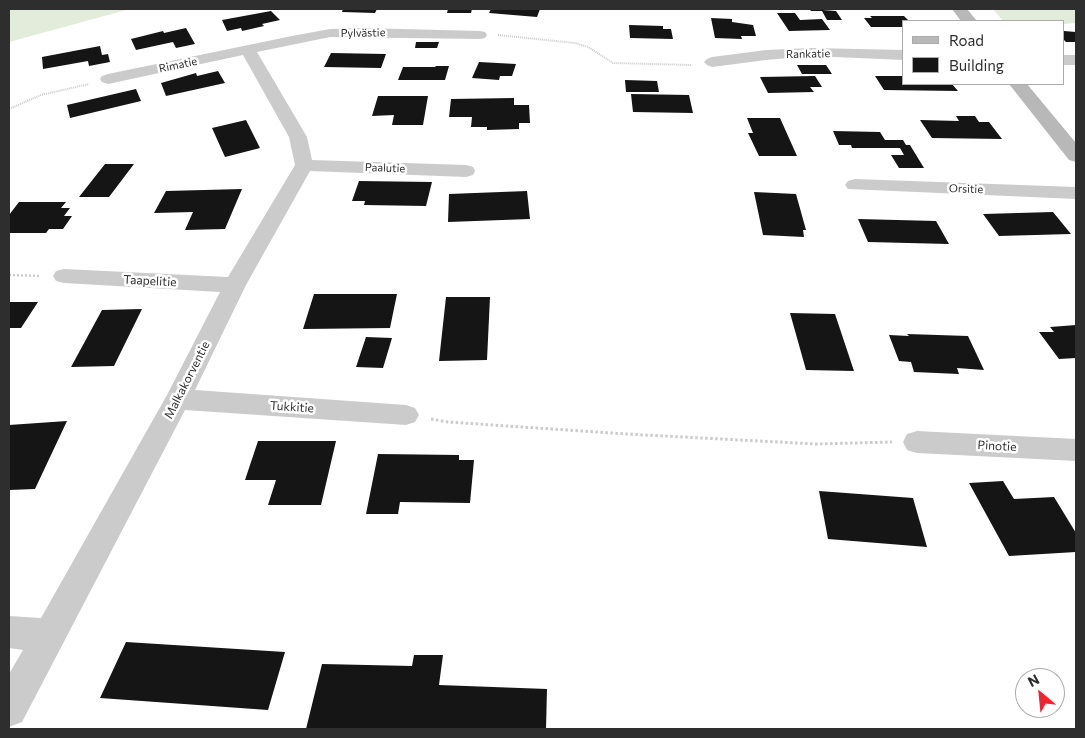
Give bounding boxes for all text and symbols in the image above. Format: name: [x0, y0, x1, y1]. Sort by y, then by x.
legend: [902, 20, 1065, 85]
street label: Pylvästie: [341, 26, 385, 40]
text: Road: [949, 31, 984, 49]
street label: Rankatie: [786, 47, 830, 61]
street label: Rimatie: [158, 55, 198, 75]
text: Building: [949, 56, 1004, 74]
street label: Paalutie: [365, 161, 405, 175]
street label: Orsitie: [949, 182, 983, 196]
street label: Taapelitie: [123, 272, 177, 290]
street label: Malkakorventie: [161, 339, 213, 421]
street label: Tukkitie: [270, 398, 314, 416]
street label: Pinotie: [977, 438, 1017, 454]
north arrow: [1015, 668, 1065, 718]
text: N: [1025, 670, 1042, 690]

